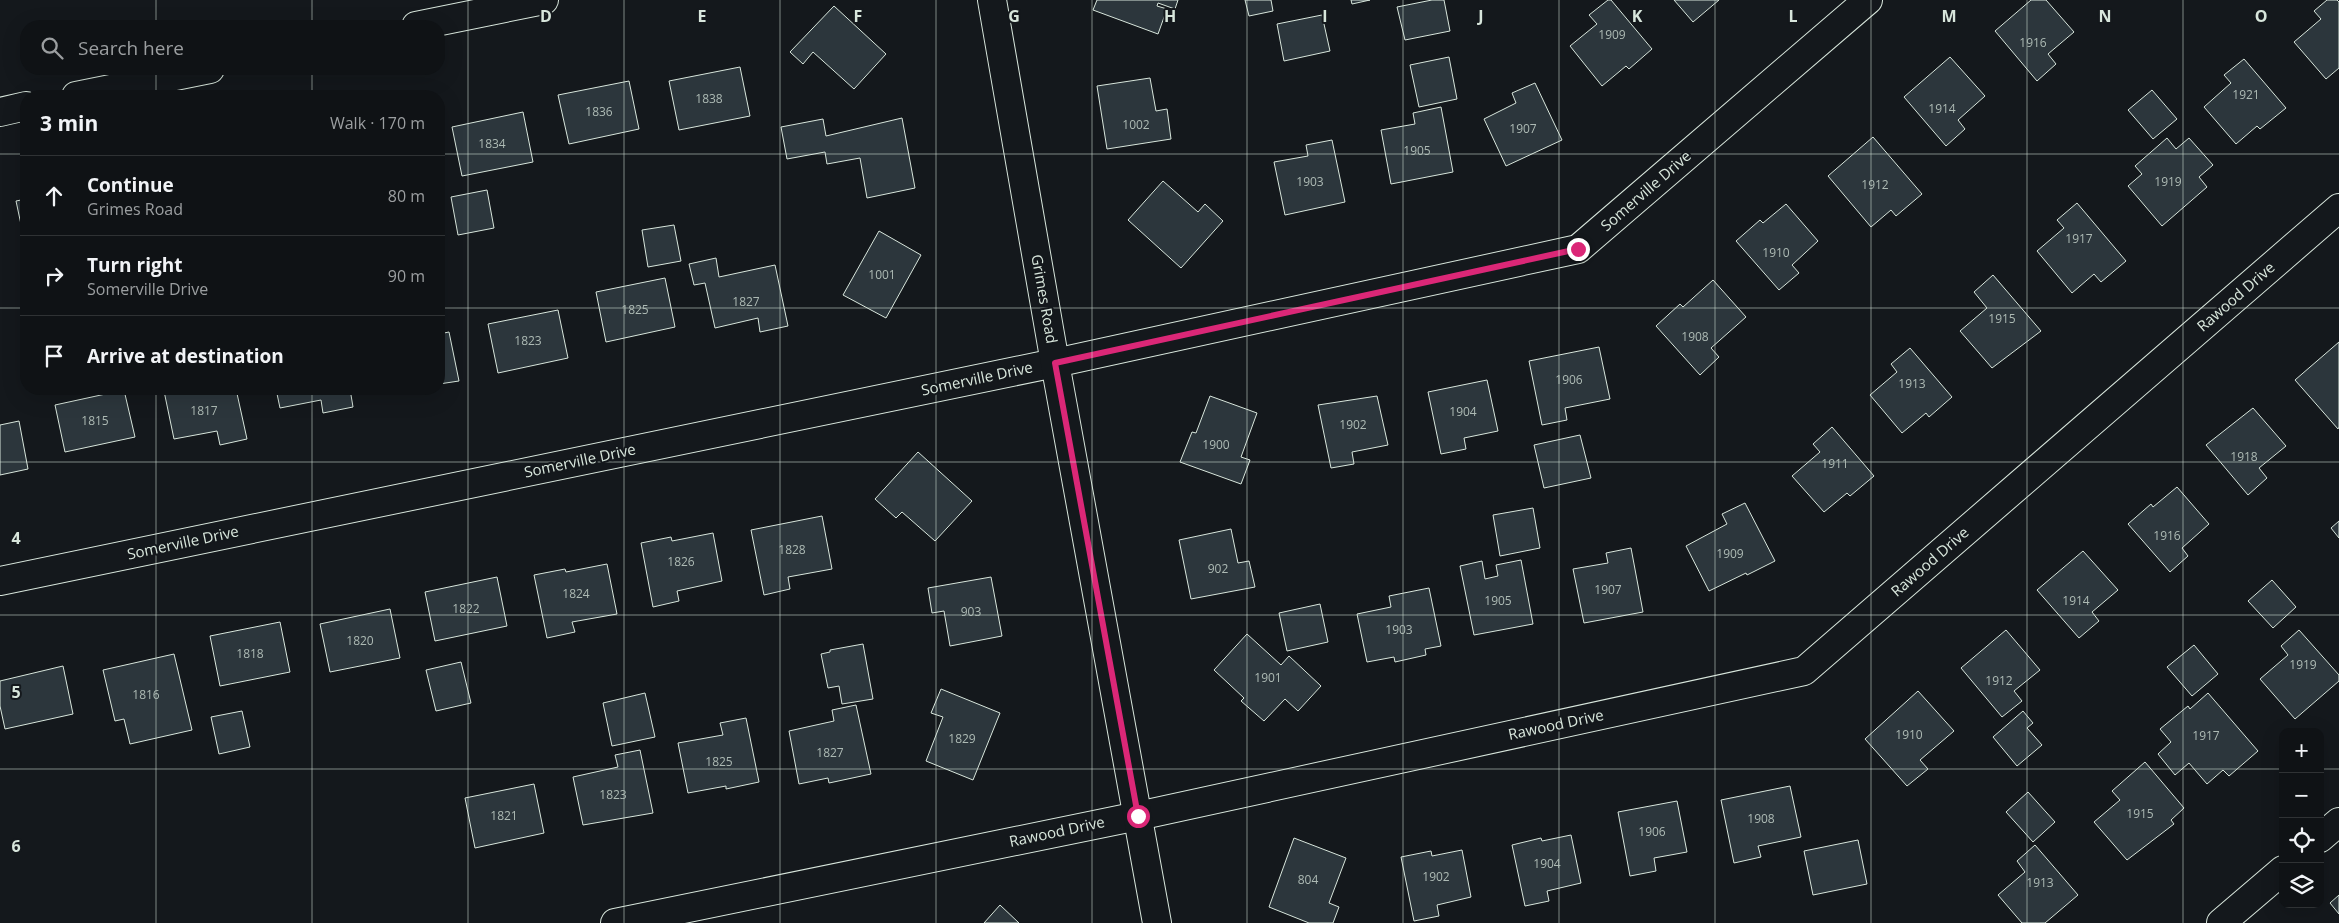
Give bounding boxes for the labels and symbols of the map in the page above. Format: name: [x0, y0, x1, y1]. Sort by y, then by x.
text: D: [540, 5, 552, 27]
text: E: [698, 5, 707, 27]
text: F: [854, 5, 862, 27]
text: G: [1008, 5, 1020, 27]
text: H: [1164, 5, 1176, 27]
text: I: [1322, 5, 1328, 27]
text: J: [1476, 5, 1484, 27]
text: K: [1632, 5, 1643, 27]
text: L: [1788, 5, 1798, 27]
text: M: [1941, 5, 1957, 27]
text: N: [2098, 5, 2112, 27]
text: O: [2255, 5, 2267, 27]
house number: 1909: [1598, 26, 1626, 43]
house number: 1916: [2019, 34, 2047, 51]
house number: 1921: [2232, 86, 2260, 103]
house number: 1838: [695, 90, 723, 107]
house number: 1914: [1928, 100, 1956, 117]
house number: 1836: [585, 103, 613, 120]
house number: 1002: [1122, 116, 1150, 133]
house number: 1907: [1509, 120, 1537, 137]
house number: 1834: [478, 135, 506, 152]
house number: 1905: [1403, 142, 1431, 159]
street label: Somerville Drive: [1596, 145, 1695, 235]
house number: 1903: [1296, 173, 1324, 190]
house number: 1919: [2154, 173, 2182, 190]
house number: 1912: [1861, 176, 1889, 193]
house number: 1917: [2065, 230, 2093, 247]
route end: [1567, 238, 1590, 261]
house number: 1910: [1762, 244, 1790, 261]
street label: Grimes Road: [1027, 253, 1063, 345]
street label: Rawood Drive: [2192, 257, 2279, 336]
house number: 1001: [868, 266, 896, 283]
house number: 1827: [732, 293, 760, 310]
house number: 1825: [621, 301, 649, 318]
house number: 1915: [1988, 310, 2016, 327]
house number: 1908: [1681, 328, 1709, 345]
house number: 1823: [514, 332, 542, 349]
street label: Somerville Drive: [919, 356, 1034, 400]
house number: 1906: [1555, 371, 1583, 388]
house number: 1913: [1898, 375, 1926, 392]
house number: 1817: [190, 402, 218, 419]
house number: 1904: [1449, 403, 1477, 420]
house number: 1815: [81, 412, 109, 429]
house number: 1902: [1339, 416, 1367, 433]
house number: 1900: [1202, 436, 1230, 453]
street label: Somerville Drive: [522, 438, 637, 482]
house number: 1918: [2230, 448, 2258, 465]
house number: 1911: [1821, 455, 1849, 472]
street label: Somerville Drive: [125, 520, 240, 564]
street label: Rawood Drive: [1886, 522, 1973, 601]
text: 4: [11, 527, 21, 549]
house number: 1916: [2153, 527, 2181, 544]
house number: 1828: [778, 541, 806, 558]
house number: 1909: [1716, 545, 1744, 562]
house number: 1826: [667, 553, 695, 570]
house number: 902: [1208, 560, 1228, 577]
house number: 1907: [1594, 581, 1622, 598]
house number: 1824: [562, 585, 590, 602]
house number: 1905: [1484, 592, 1512, 609]
house number: 1914: [2062, 592, 2090, 609]
house number: 1822: [452, 600, 480, 617]
house number: 903: [961, 603, 981, 620]
house number: 1903: [1385, 621, 1413, 638]
house number: 1820: [346, 632, 374, 649]
house number: 1818: [236, 645, 264, 662]
house number: 1919: [2289, 656, 2317, 673]
house number: 1901: [1254, 669, 1282, 686]
house number: 1912: [1985, 672, 2013, 689]
text: 5: [11, 681, 21, 703]
house number: 1816: [132, 686, 160, 703]
street label: Rawood Drive: [1506, 704, 1605, 744]
house number: 1910: [1895, 726, 1923, 743]
house number: 1917: [2192, 727, 2220, 744]
house number: 1829: [948, 730, 976, 747]
house number: 1827: [816, 744, 844, 761]
house number: 1825: [705, 753, 733, 770]
house number: 1823: [599, 786, 627, 803]
route start: [1127, 805, 1150, 828]
house number: 1915: [2126, 805, 2154, 822]
house number: 1821: [490, 807, 518, 824]
house number: 1908: [1747, 810, 1775, 827]
street label: Rawood Drive: [1007, 811, 1106, 851]
house number: 1906: [1638, 823, 1666, 840]
text: 6: [11, 835, 21, 857]
house number: 1904: [1533, 855, 1561, 872]
house number: 1902: [1422, 868, 1450, 885]
house number: 804: [1298, 871, 1318, 888]
house number: 1913: [2026, 874, 2054, 891]

